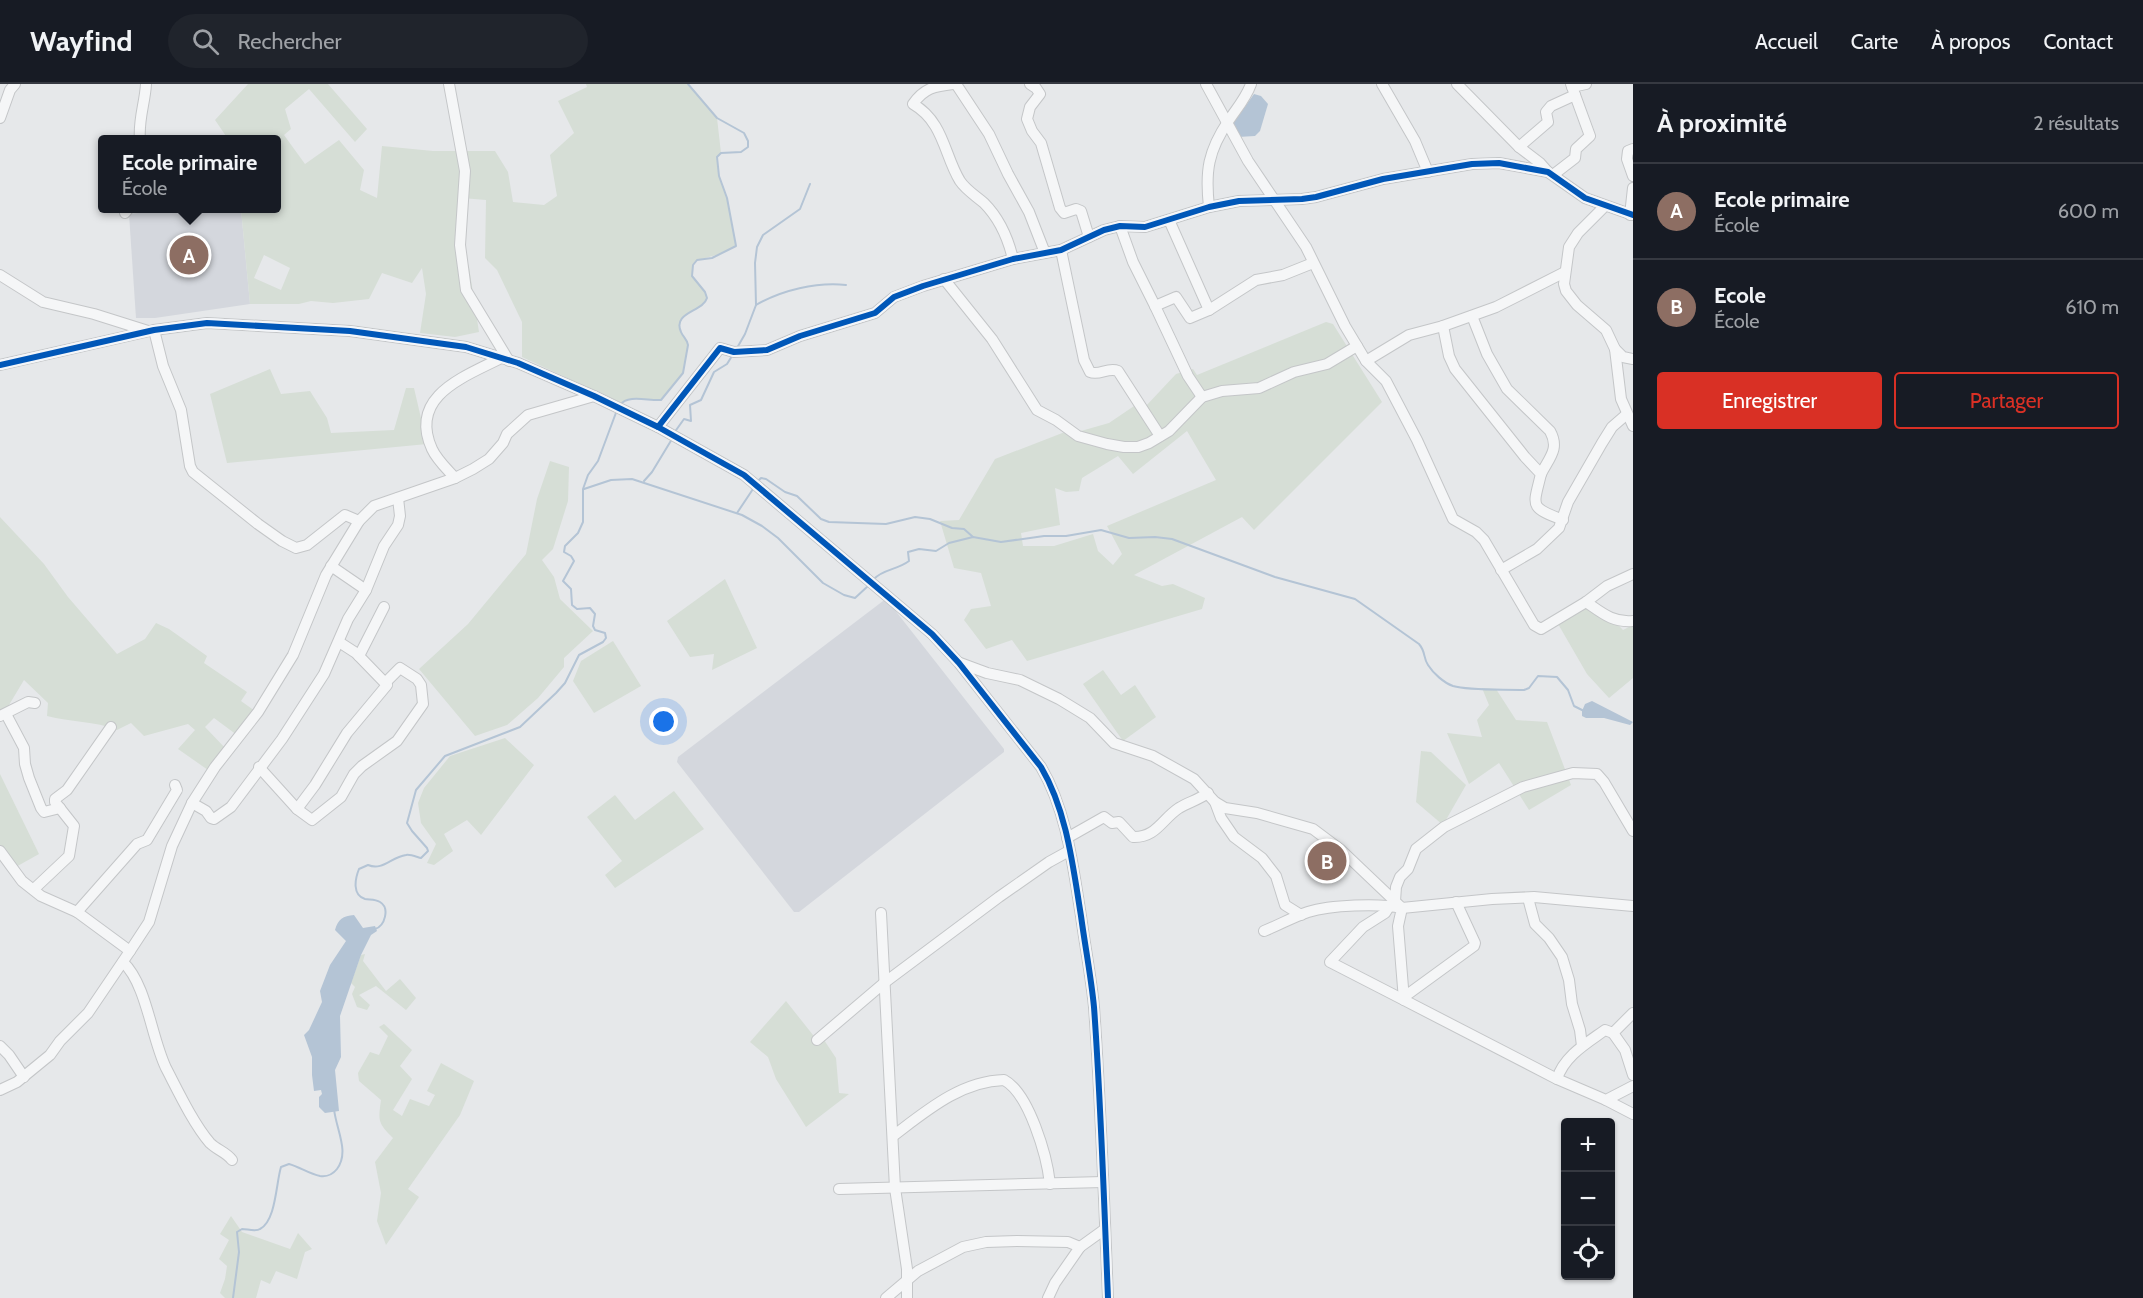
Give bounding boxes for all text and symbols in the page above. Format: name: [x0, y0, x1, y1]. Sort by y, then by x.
search box: [168, 14, 588, 68]
text: Wayfind: [30, 24, 132, 58]
icon: search: [189, 25, 222, 58]
text: Rechercher: [237, 28, 341, 55]
text: Accueil: [1755, 29, 1818, 54]
text: Carte: [1851, 29, 1898, 54]
text: À propos: [1931, 29, 2010, 54]
text: Contact: [2043, 29, 2113, 54]
text: À proximité: [1657, 107, 1787, 139]
text: 2 résultats: [2033, 111, 2119, 135]
popup: [98, 135, 281, 213]
text: Ecole primaire: [122, 149, 257, 176]
text: École: [122, 176, 167, 200]
text: Ecole primaire: [1714, 186, 1850, 213]
text: A: [1670, 199, 1683, 223]
text: 600 m: [2058, 199, 2119, 223]
text: École: [1714, 213, 1760, 237]
pin: A: [170, 232, 208, 278]
text: Ecole: [1714, 282, 1766, 309]
text: B: [1670, 295, 1683, 319]
text: 610 m: [2065, 295, 2119, 319]
text: École: [1714, 309, 1760, 333]
button: Enregistrer: [1657, 372, 1882, 429]
button: Partager: [1894, 372, 2119, 429]
your location: [649, 707, 678, 736]
pin: B: [1308, 838, 1346, 884]
map controls: [1561, 1118, 1615, 1280]
button: +: [1561, 1118, 1615, 1172]
button: −: [1561, 1172, 1615, 1226]
button: locate: [1561, 1226, 1615, 1280]

